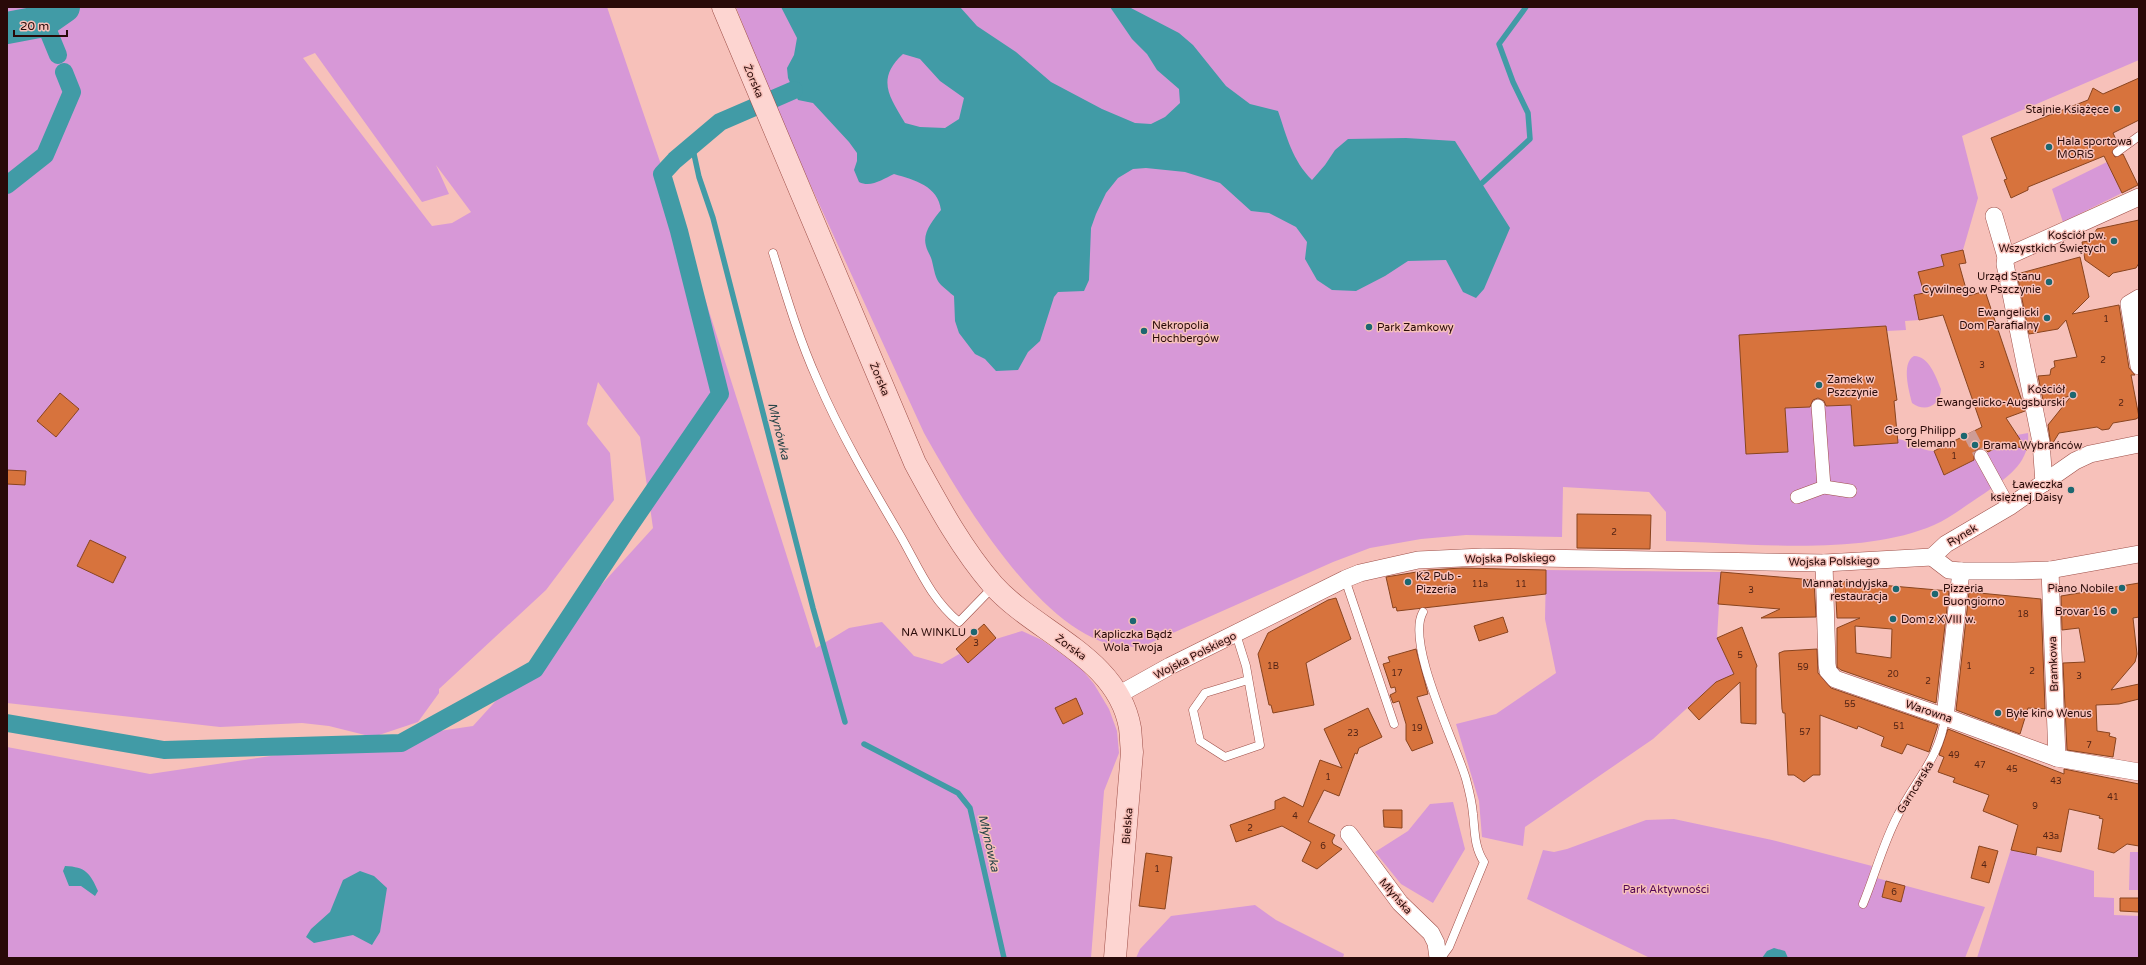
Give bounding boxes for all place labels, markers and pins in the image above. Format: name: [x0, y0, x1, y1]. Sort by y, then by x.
place label: Stajnie Książęce: [2026, 103, 2109, 116]
marker: Stajnie Książęce: [2112, 104, 2122, 114]
place label: Hala sportowa MORiS: [2057, 135, 2132, 161]
marker: Hala sportowa MORiS: [2044, 142, 2054, 152]
place label: Kościół pw. Wszystkich Świętych: [1998, 229, 2106, 255]
marker: Kościół pw. Wszystkich Świętych: [2109, 236, 2119, 246]
place label: Urząd Stanu Cywilnego w Pszczynie: [1922, 270, 2041, 296]
marker: Urząd Stanu Cywilnego w Pszczynie: [2044, 277, 2054, 287]
place label: Ewangelicki Dom Parafialny: [1959, 306, 2039, 332]
marker: Ewangelicki Dom Parafialny: [2042, 313, 2052, 323]
place label: Nekropolia Hochbergów: [1152, 319, 1219, 345]
place label: Park Zamkowy: [1377, 321, 1454, 334]
marker: Park Zamkowy: [1364, 322, 1374, 332]
marker: Nekropolia Hochbergów: [1139, 326, 1149, 336]
place label: Zamek w Pszczynie: [1827, 373, 1878, 399]
marker: Zamek w Pszczynie: [1814, 380, 1824, 390]
place label: Kościół Ewangelicko-Augsburski: [1936, 383, 2065, 409]
marker: Kościół Ewangelicko-Augsburski: [2068, 390, 2078, 400]
place label: Georg Philipp Telemann: [1885, 424, 1956, 450]
marker: Georg Philipp Telemann: [1959, 431, 1969, 441]
place label: Brama Wybrańców: [1983, 439, 2082, 452]
marker: Brama Wybrańców: [1970, 440, 1980, 450]
place label: Ławeczka księżnej Daisy: [1991, 478, 2063, 504]
marker: Ławeczka księżnej Daisy: [2066, 485, 2076, 495]
place label: K2 Pub - Pizzeria: [1416, 570, 1461, 596]
marker: K2 Pub - Pizzeria: [1403, 577, 1413, 587]
place label: Mannat indyjska restauracja: [1802, 577, 1888, 603]
place label: Pizzeria Buongiorno: [1943, 582, 2005, 608]
place label: Piano Nobile: [2048, 582, 2114, 595]
marker: Piano Nobile: [2117, 583, 2127, 593]
marker: Mannat indyjska restauracja: [1891, 584, 1901, 594]
marker: Pizzeria Buongiorno: [1930, 589, 1940, 599]
place label: Brovar 16: [2055, 605, 2106, 618]
marker: Brovar 16: [2109, 606, 2119, 616]
place label: Dom z XVIII w.: [1901, 613, 1976, 626]
marker: Dom z XVIII w.: [1888, 614, 1898, 624]
marker: Kapliczka Bądź Wola Twoja: [1128, 616, 1138, 626]
place label: NA WINKLU: [901, 626, 966, 639]
marker: NA WINKLU: [969, 627, 979, 637]
place label: Kapliczka Bądź Wola Twoja: [1094, 628, 1173, 654]
place label: Byłe kino Wenus: [2006, 707, 2092, 720]
marker: Byłe kino Wenus: [1993, 708, 2003, 718]

